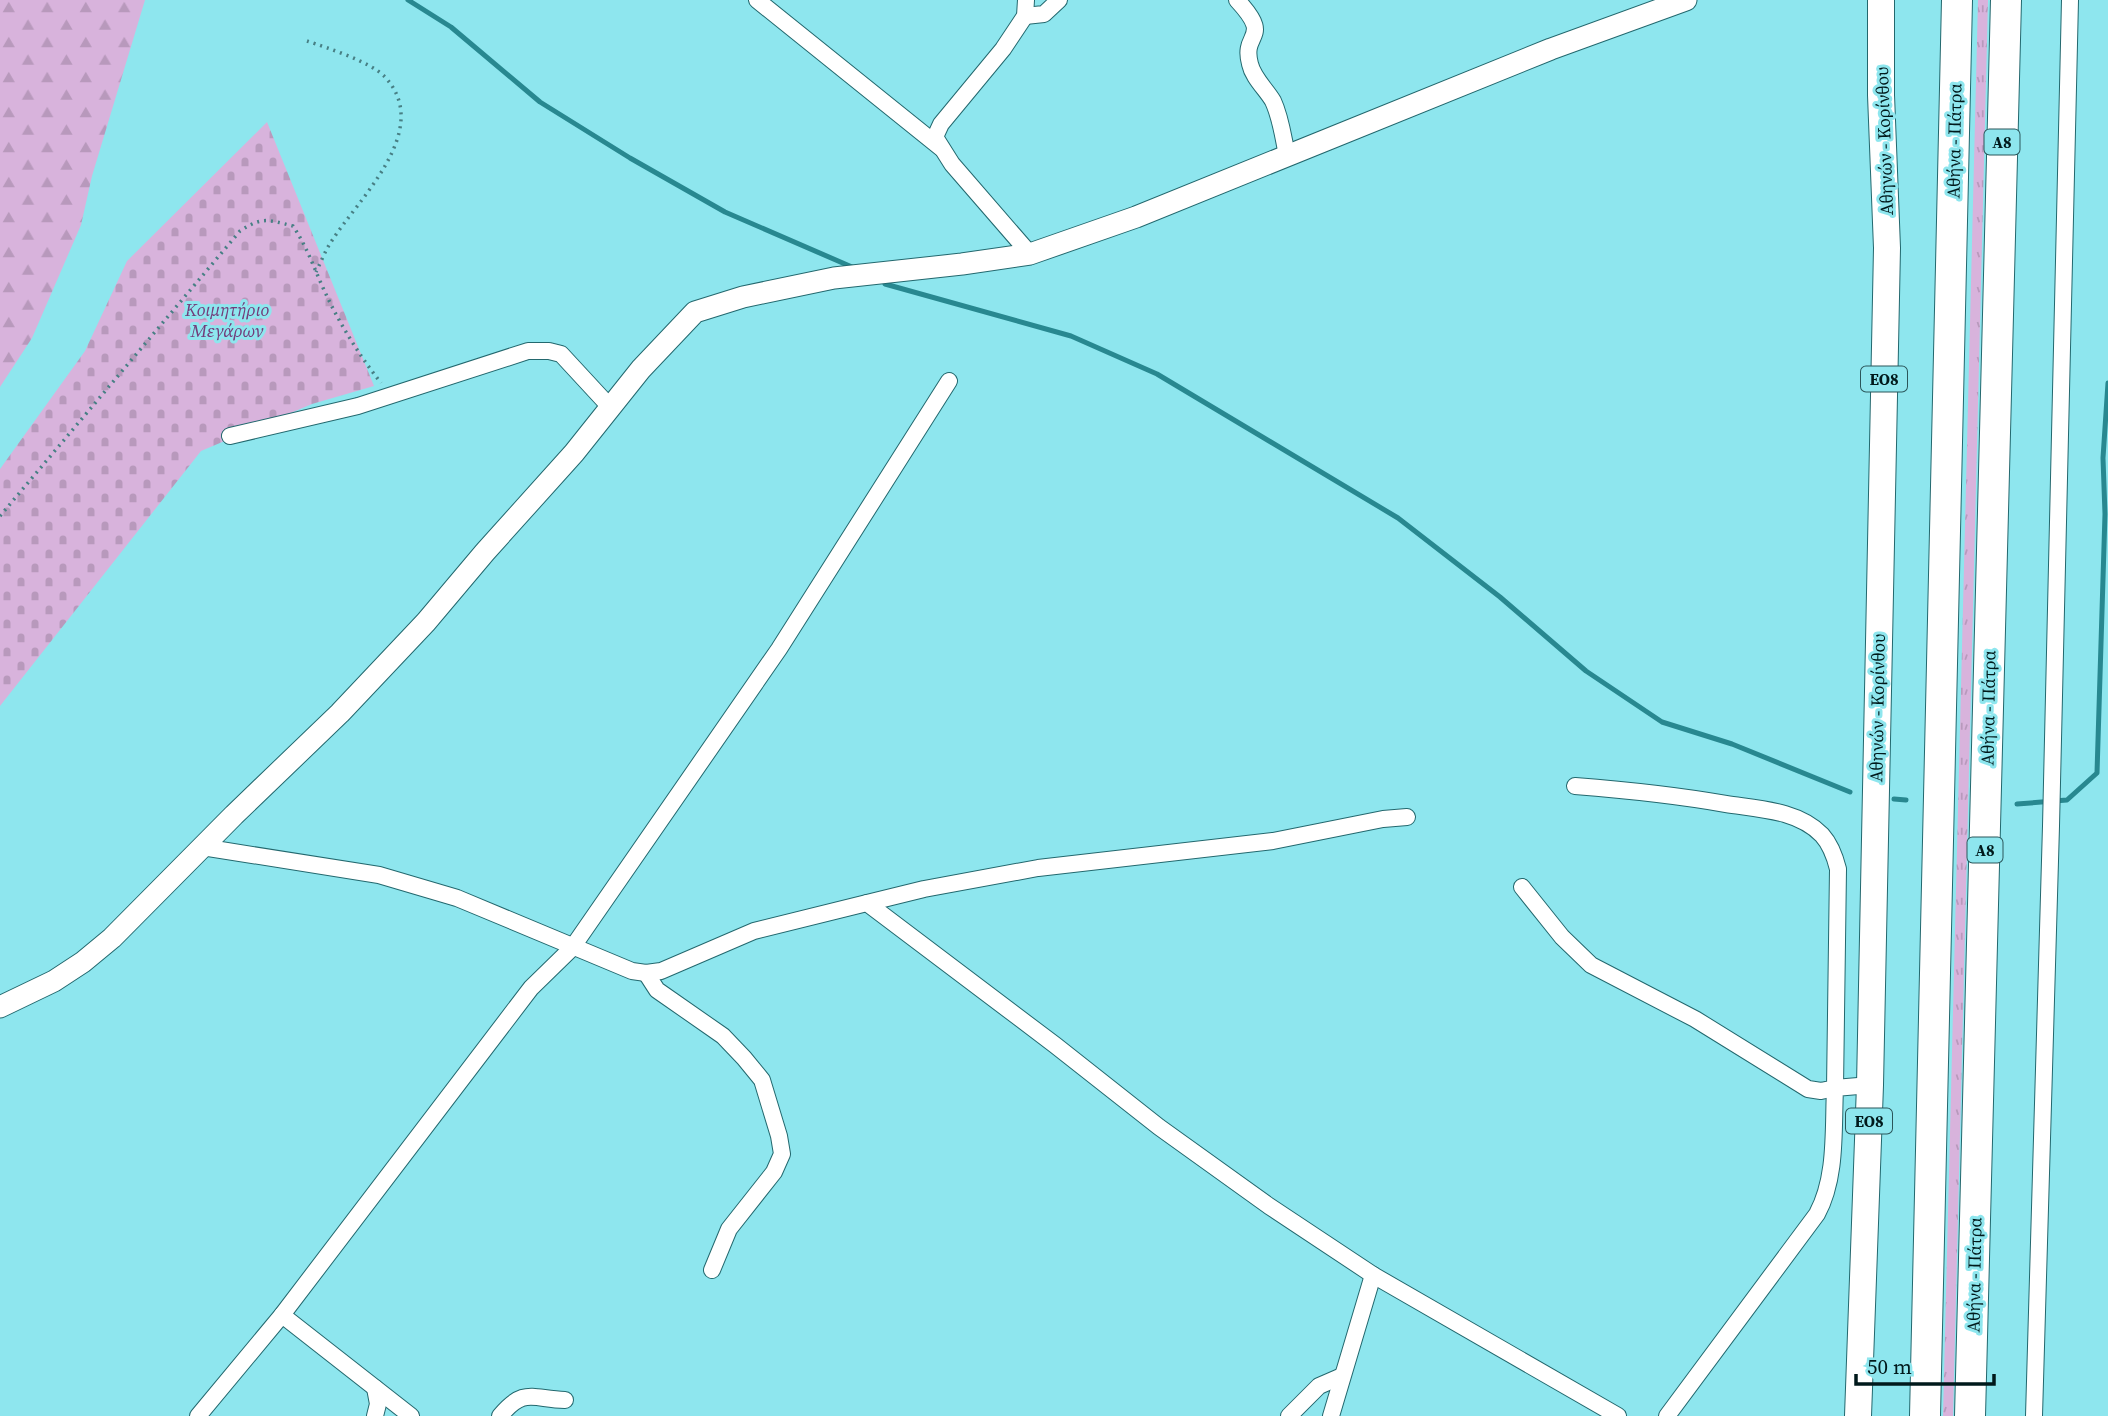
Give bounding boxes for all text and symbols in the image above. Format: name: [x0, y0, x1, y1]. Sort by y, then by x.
street label: Αθηνών - Κορίνθου: [1869, 66, 1899, 216]
street label: Αθήνα - Πάτρα: [1940, 83, 1968, 199]
road number: Α8: [1984, 130, 2020, 154]
park label: Κοιμητήριο Μεγάρων: [184, 297, 269, 343]
road number: ΕΟ8: [1861, 366, 1907, 392]
street label: Αθηνών - Κορίνθου: [1863, 634, 1891, 782]
street label: Αθήνα - Πάτρα: [1974, 650, 2002, 766]
road number: Α8: [1968, 838, 2002, 862]
road number: ΕΟ8: [1846, 1108, 1892, 1134]
street label: Αθήνα - Πάτρα: [1960, 1217, 1988, 1333]
scale bar: [1856, 1342, 1994, 1386]
text: 50 m: [1867, 1352, 1912, 1381]

